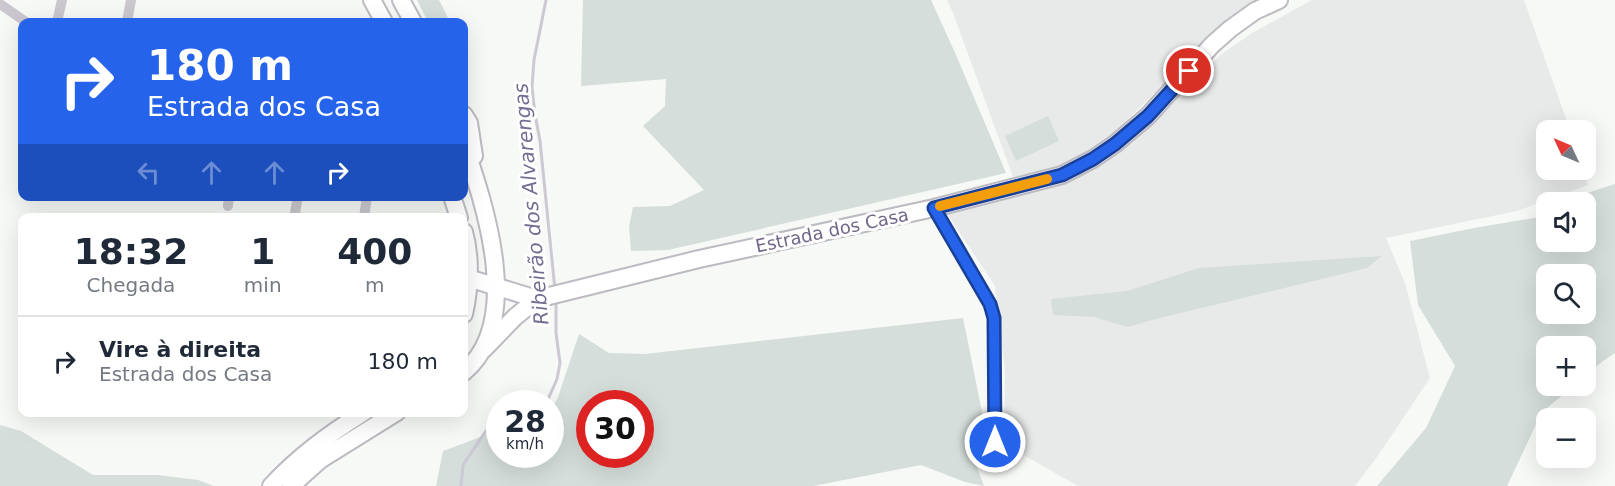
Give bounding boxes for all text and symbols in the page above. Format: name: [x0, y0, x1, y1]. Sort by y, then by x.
text: 180 m: [147, 41, 293, 90]
icon: right: [48, 42, 126, 120]
pin: [1163, 45, 1214, 96]
icon: arrive: [1172, 54, 1205, 87]
water label: Ribeirão dos Alvarengas: [508, 82, 554, 326]
text: Estrada dos Casa: [147, 91, 381, 122]
north arrow: [1536, 120, 1596, 180]
map controls: [1536, 120, 1596, 468]
icon: left: [132, 156, 165, 189]
icon: ahead: [195, 156, 228, 189]
icon: ahead: [258, 156, 291, 189]
icon: right: [321, 156, 354, 189]
button: sound: [1536, 192, 1596, 252]
street label: Estrada dos Casa: [754, 204, 910, 256]
text: 18:32: [74, 231, 188, 272]
text: 1: [250, 231, 275, 272]
text: 400: [337, 231, 412, 272]
button: search: [1536, 264, 1596, 324]
text: Chegada: [86, 273, 175, 297]
text: min: [244, 273, 282, 297]
text: m: [365, 273, 385, 297]
button: +: [1536, 336, 1596, 396]
text: Vire à direita: [99, 337, 261, 362]
icon: right: [48, 345, 81, 378]
text: 180 m: [368, 349, 438, 374]
text: Estrada dos Casa: [99, 362, 272, 386]
speed limit sign: 30: [576, 390, 654, 468]
text: 28: [504, 404, 546, 439]
button: −: [1536, 408, 1596, 468]
position arrow: [963, 410, 1027, 474]
text: km/h: [506, 435, 544, 453]

